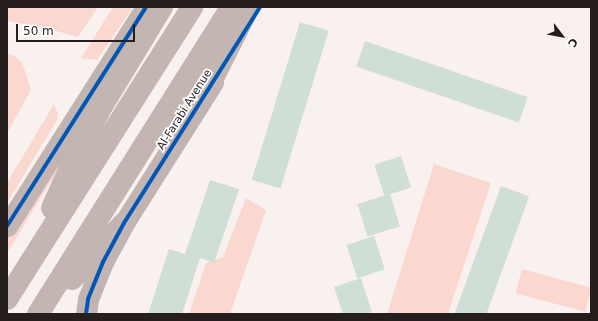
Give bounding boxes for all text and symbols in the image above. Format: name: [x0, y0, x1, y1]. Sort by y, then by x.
scale bar: [18, 16, 137, 42]
north arrow: [542, 16, 582, 56]
text: 50 m: [23, 24, 54, 38]
text: С: [565, 36, 580, 49]
street label: Al-Farabi Avenue: [155, 67, 215, 153]

